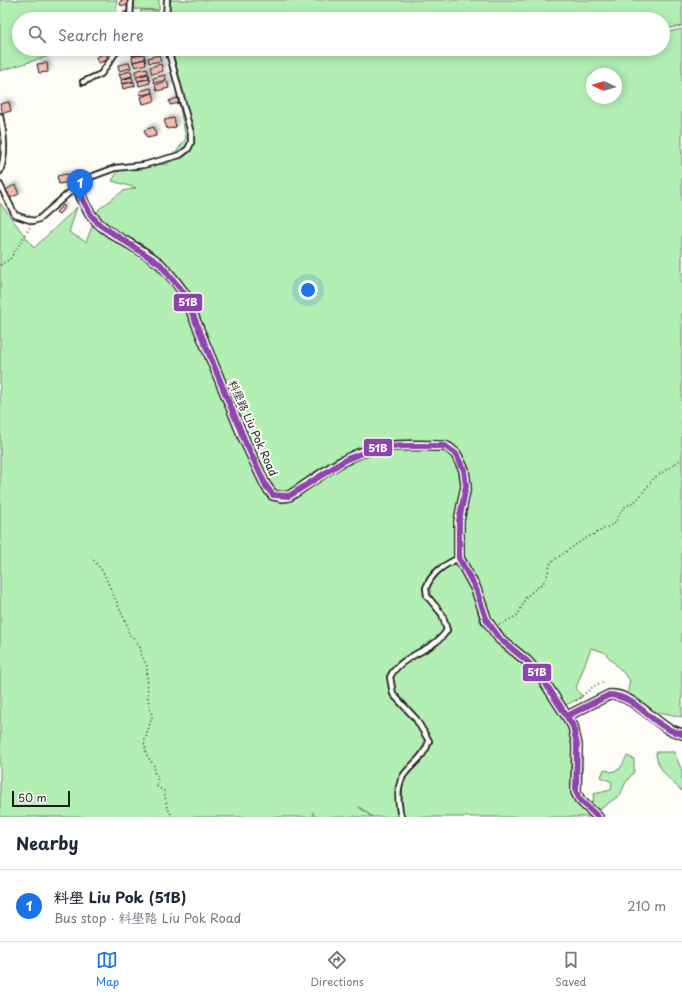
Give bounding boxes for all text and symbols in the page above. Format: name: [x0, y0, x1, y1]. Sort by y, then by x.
search box: [12, 12, 670, 56]
icon: search: [26, 23, 48, 45]
text: Search here: [58, 23, 144, 46]
north arrow: [586, 68, 622, 104]
pin: 1: [67, 169, 93, 202]
your location: [298, 280, 318, 300]
line badge: 51B: [173, 293, 203, 312]
text: 51B: [178, 293, 198, 310]
street label: 料壆路 Liu Pok Road: [225, 377, 282, 479]
line badge: 51B: [363, 438, 393, 457]
text: 51B: [368, 439, 388, 456]
line badge: 51B: [522, 663, 552, 682]
text: 51B: [527, 663, 547, 680]
scale bar: [12, 789, 70, 808]
text: 50 m: [18, 789, 47, 806]
text: Nearby: [16, 830, 78, 856]
text: 料壆 Liu Pok (51B): [54, 885, 186, 908]
text: 1: [26, 896, 32, 915]
text: 210 m: [627, 896, 666, 915]
text: Bus stop · 料壆路 Liu Pok Road: [54, 908, 241, 927]
tab: Map: [96, 949, 119, 990]
tab: Directions: [310, 949, 364, 990]
tab: Saved: [555, 949, 586, 990]

